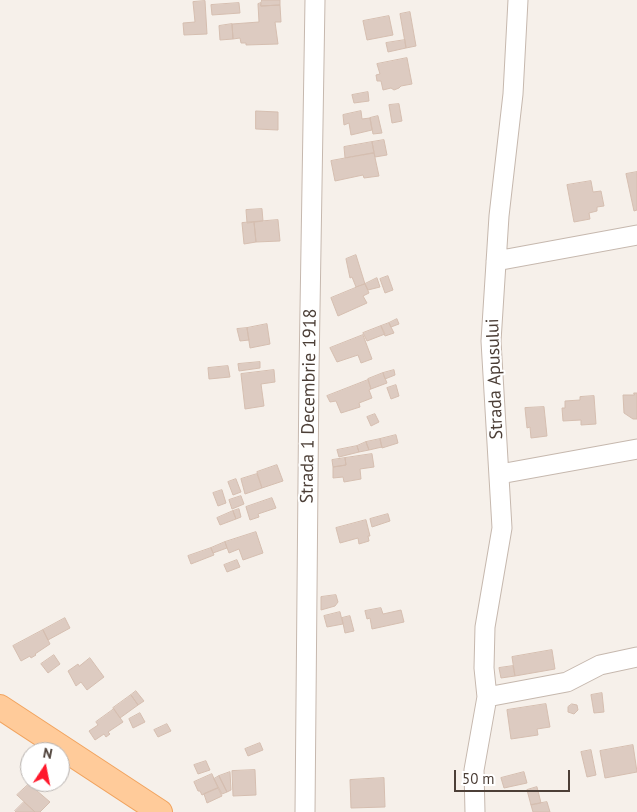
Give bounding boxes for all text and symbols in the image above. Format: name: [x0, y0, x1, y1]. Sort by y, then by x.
street label: Strada 1 Decembrie 1918: [297, 308, 321, 504]
street label: Strada Apusului: [482, 318, 508, 440]
north arrow: [20, 742, 70, 792]
text: N: [41, 744, 54, 763]
scale bar: [457, 760, 573, 792]
text: 50 m: [462, 769, 495, 788]

